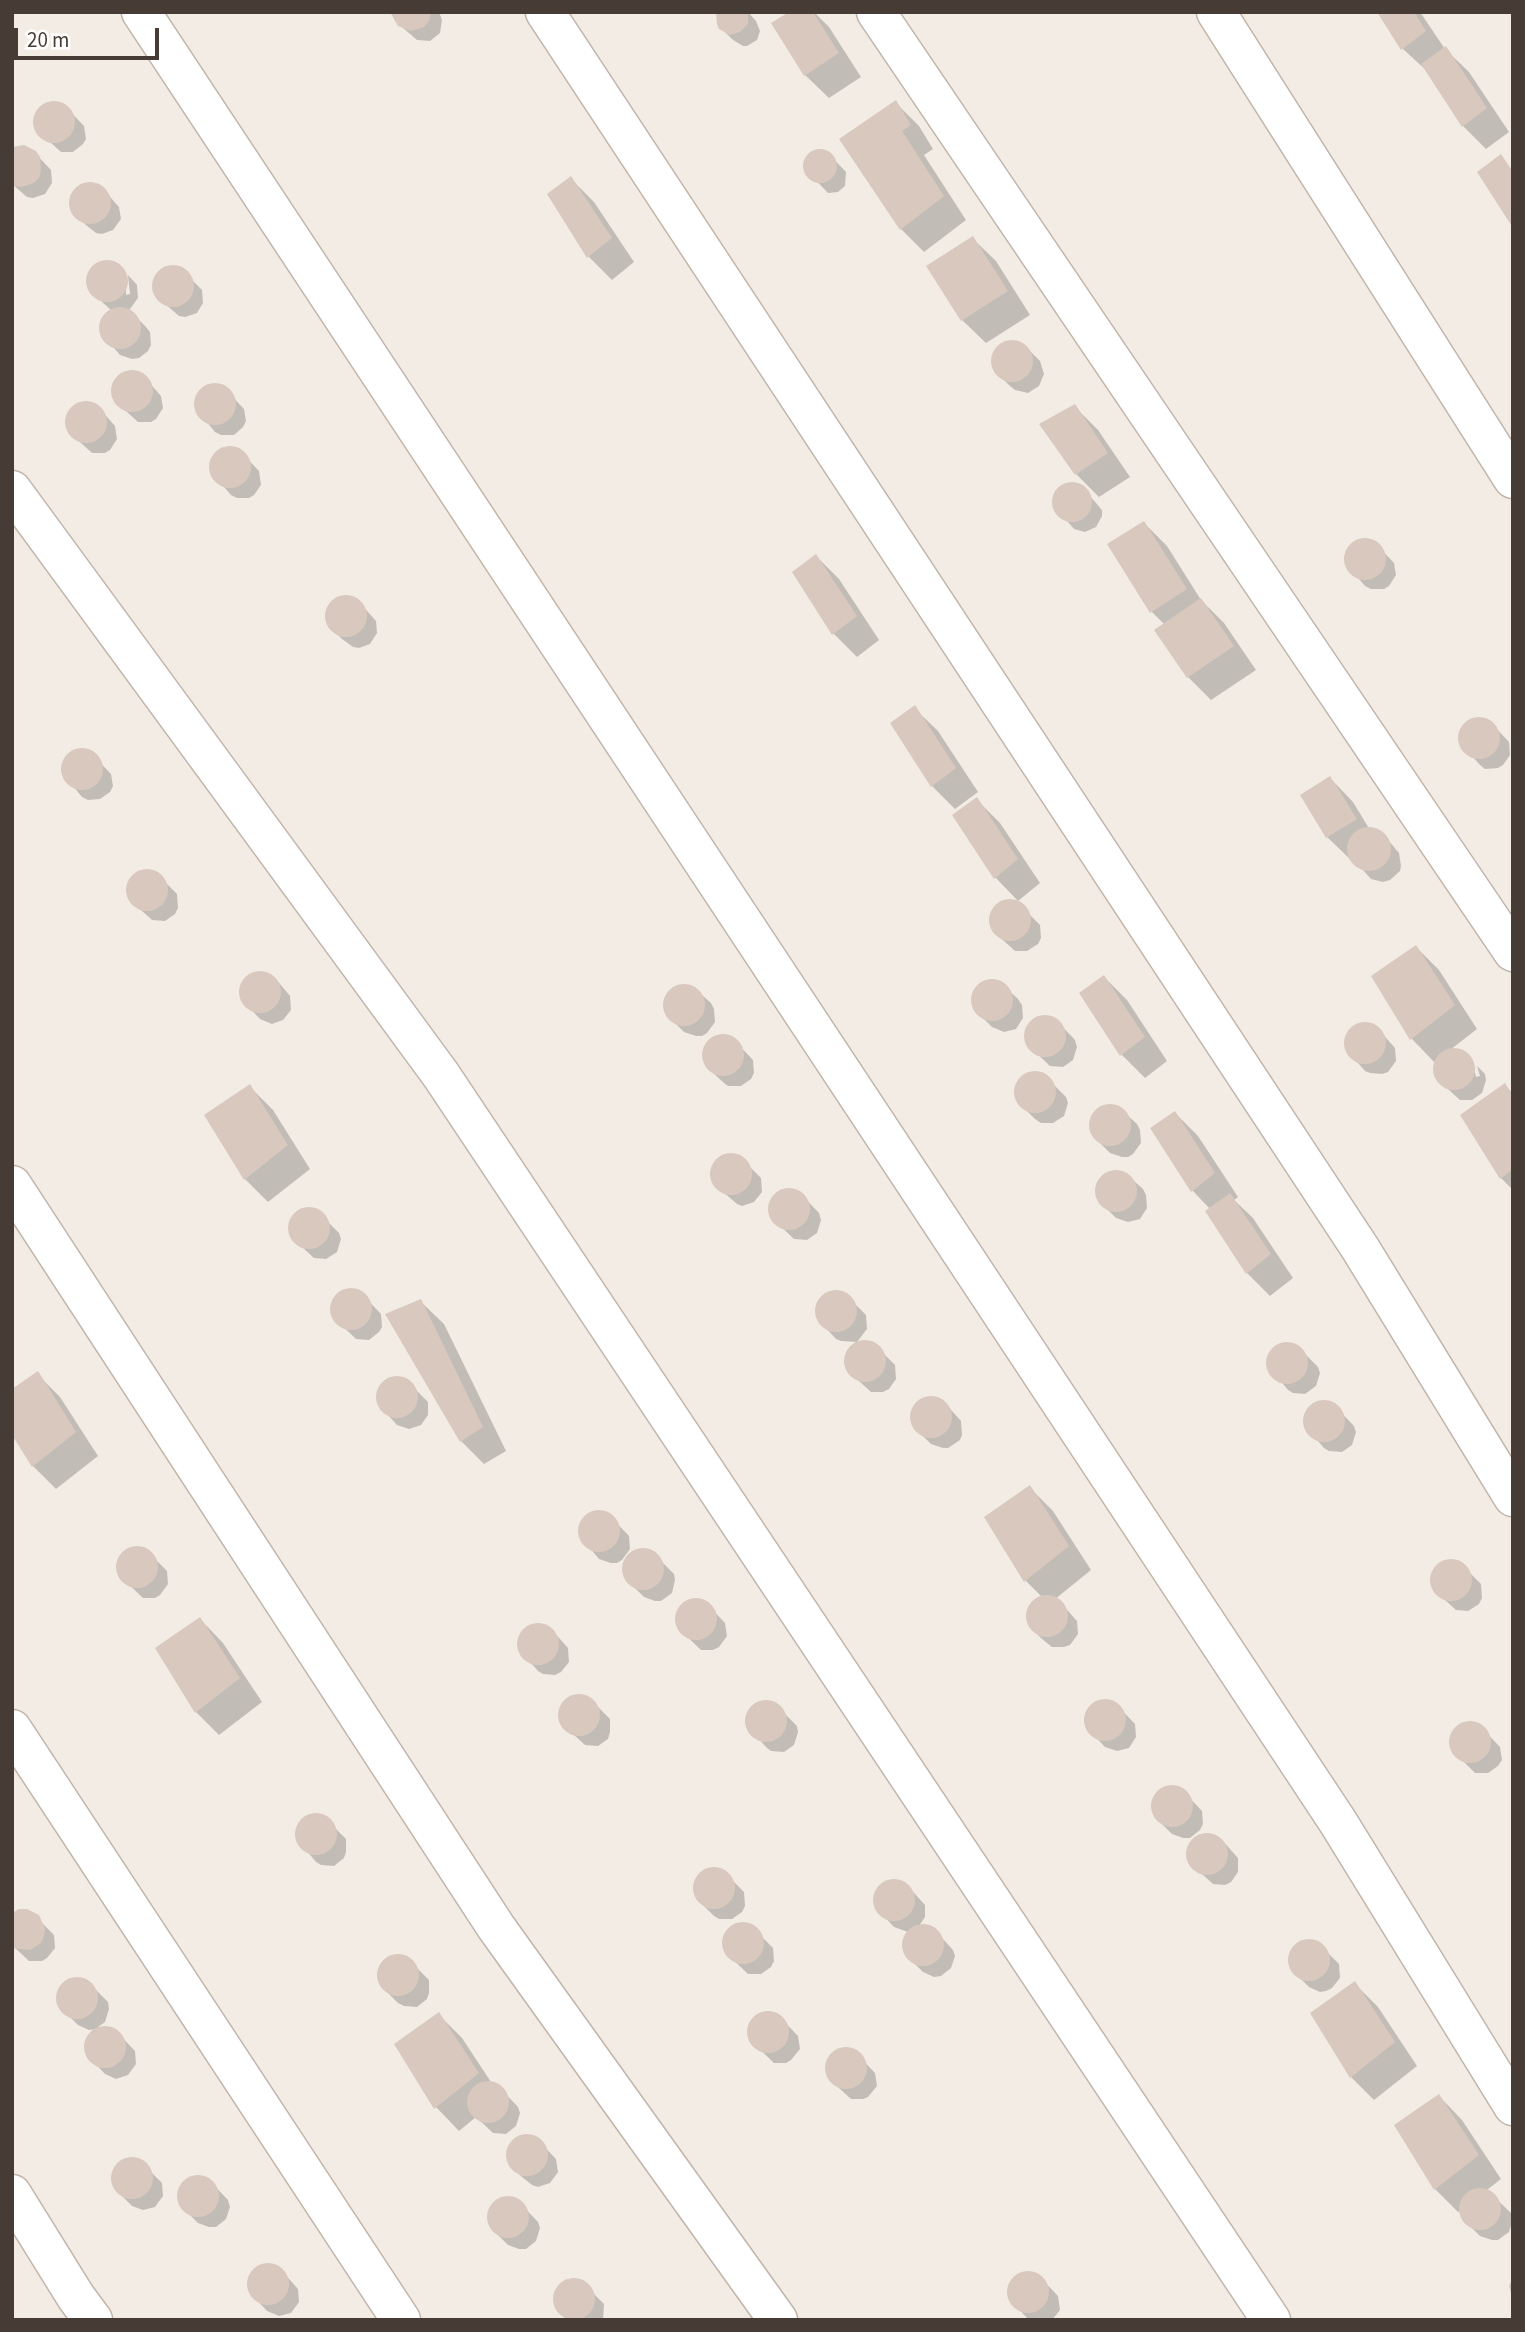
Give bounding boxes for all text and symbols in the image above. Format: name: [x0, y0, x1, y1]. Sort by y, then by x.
scale bar: [18, 14, 163, 58]
text: 20 m: [27, 25, 69, 55]

